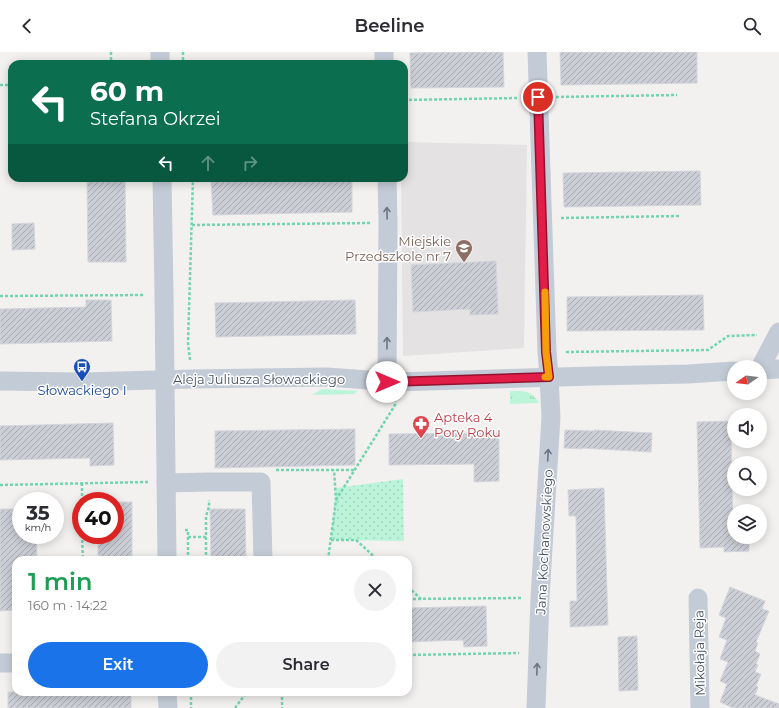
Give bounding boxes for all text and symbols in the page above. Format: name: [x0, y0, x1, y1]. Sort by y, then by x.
icon: back: [16, 15, 38, 37]
text: Beeline: [354, 15, 425, 37]
icon: search: [741, 15, 763, 37]
text: 60 m: [90, 74, 164, 108]
icon: left: [24, 76, 76, 128]
pin: [521, 80, 555, 114]
icon: arrive: [527, 86, 549, 108]
text: Stefana Okrzei: [90, 108, 221, 130]
icon: left: [155, 152, 177, 174]
icon: ahead: [197, 152, 219, 174]
icon: right: [239, 152, 261, 174]
one-way arrow: [384, 207, 391, 220]
place label: Miejskie Przedszkole nr 7: [345, 233, 451, 264]
school or university icon: Miejskie Przedszkole nr 7: [454, 238, 474, 263]
one-way arrow: [383, 337, 391, 350]
bus stop icon: Słowackiego I: [72, 357, 92, 382]
north arrow: [727, 360, 767, 400]
map controls: [727, 360, 767, 544]
position arrow: [366, 361, 408, 403]
street label: Aleja Juliusza Słowackiego: [173, 371, 345, 387]
place label: Słowackiego I: [37, 382, 127, 398]
button: sound: [727, 408, 767, 448]
place label: Apteka 4 Pory Roku: [434, 409, 501, 440]
pharmacy icon: Apteka 4 Pory Roku: [411, 414, 431, 439]
one-way arrow: [545, 449, 552, 462]
button: search: [727, 456, 767, 496]
street label: Jana Kochanowskiego: [532, 469, 556, 616]
speed limit sign: 40: [72, 492, 124, 544]
text: 35: [26, 501, 50, 525]
button: layers: [727, 504, 767, 544]
text: km/h: [25, 521, 51, 534]
text: 1 min: [28, 567, 92, 596]
button: close: [354, 569, 396, 611]
text: 160 m · 14:22: [28, 597, 107, 613]
street label: Mikołaja Reja: [690, 610, 708, 696]
button: Exit: [28, 642, 208, 688]
button: Share: [216, 642, 396, 688]
one-way arrow: [534, 663, 541, 676]

